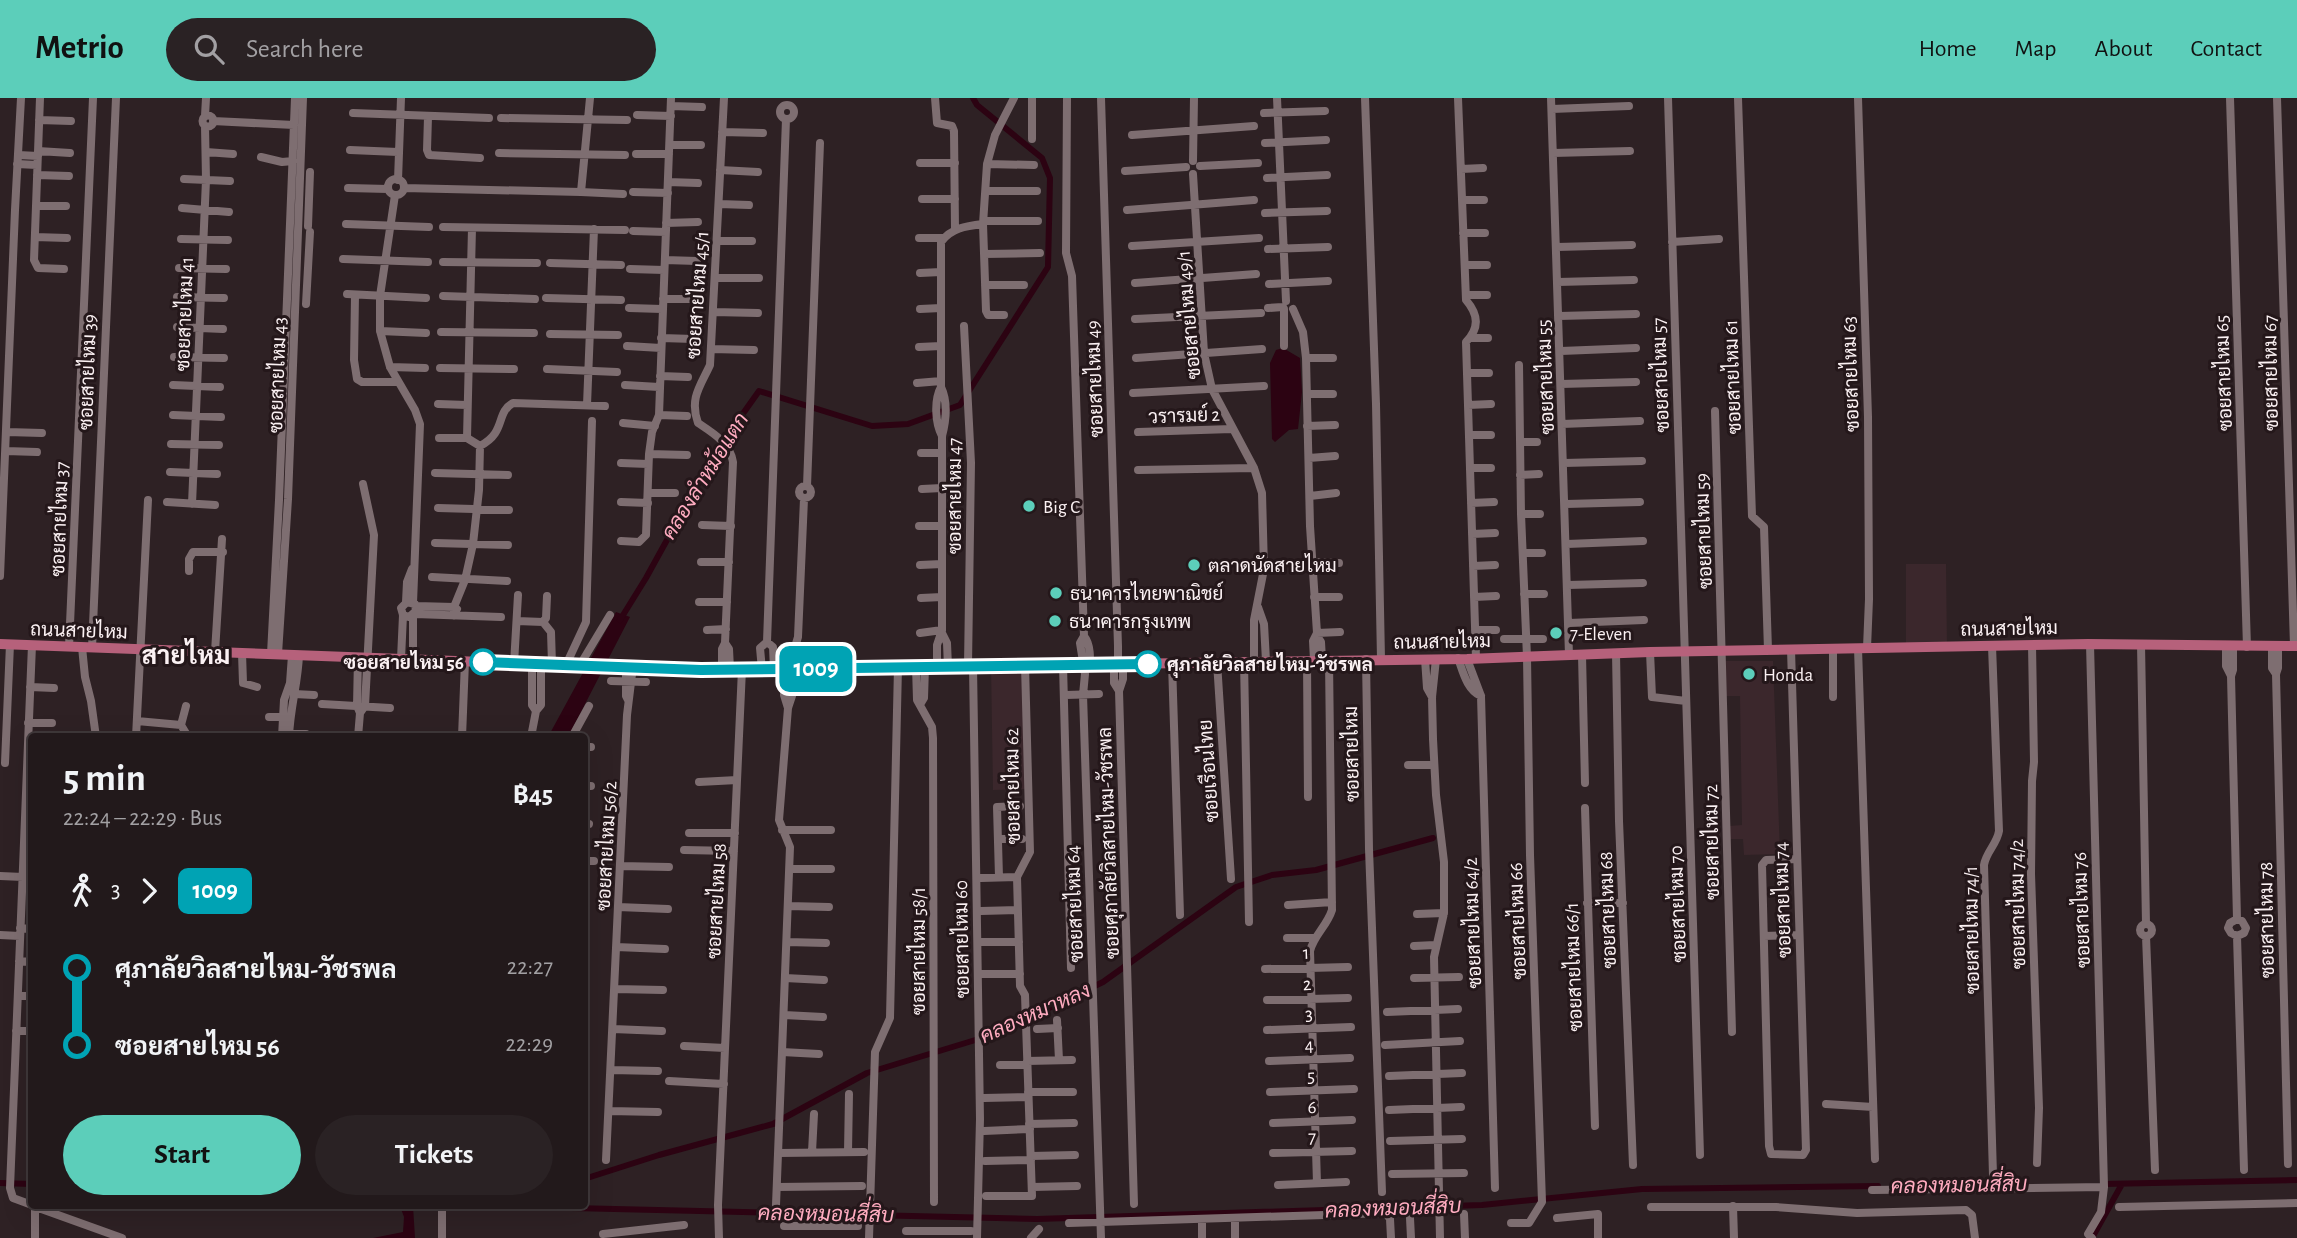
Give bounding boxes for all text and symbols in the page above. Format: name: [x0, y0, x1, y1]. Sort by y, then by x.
search box: [166, 18, 656, 81]
icon: search: [190, 30, 228, 68]
text: Metrio: [35, 32, 124, 65]
text: Search here: [246, 36, 363, 62]
text: Home: [1919, 37, 1977, 61]
text: Map: [2015, 37, 2057, 61]
text: About: [2095, 37, 2152, 61]
text: Contact: [2190, 37, 2262, 61]
street label: ซอยสายไหม 45/1: [681, 230, 712, 360]
street label: ซอยสายไหม 49/1: [1170, 250, 1205, 380]
street label: ซอยสายไหม 41: [170, 256, 197, 372]
street label: ซอยสายไหม 39: [73, 314, 100, 430]
street label: ซอยสายไหม 65: [2209, 315, 2236, 431]
street label: ซอยสายไหม 67: [2257, 315, 2282, 431]
street label: ซอยสายไหม 63: [1836, 316, 1863, 432]
street label: ซอยสายไหม 43: [263, 317, 290, 433]
street label: ซอยสายไหม 57: [1646, 317, 1673, 433]
street label: ซอยสายไหม 55: [1531, 319, 1558, 435]
street label: ซอยสายไหม 61: [1718, 319, 1745, 435]
street label: ซอยสายไหม 49: [1080, 320, 1107, 438]
street label: วรารมย์ 2: [1148, 402, 1221, 427]
water label: คลองลำหม้อแตก: [656, 408, 753, 543]
street label: ซอยสายไหม 47: [942, 438, 965, 554]
street label: ซอยสายไหม 37: [45, 461, 72, 577]
street label: ซอยสายไหม 59: [1689, 473, 1716, 589]
marker: Big C: [1021, 498, 1037, 514]
place label: Big C: [1043, 498, 1080, 517]
place label: ตลาดนัดสายไหม: [1208, 553, 1337, 576]
marker: ตลาดนัดสายไหม: [1186, 557, 1202, 573]
place label: ธนาคารไทยพาณิชย์: [1070, 581, 1223, 604]
marker: ธนาคารไทยพาณิชย์: [1048, 585, 1064, 601]
marker: ธนาคารกรุงเทพ: [1047, 613, 1063, 629]
place label: ธนาคารกรุงเทพ: [1069, 613, 1191, 634]
street label: ถนนสายไหม: [1960, 615, 2058, 640]
street label: ถนนสายไหม: [30, 616, 128, 643]
marker: 7-Eleven: [1548, 625, 1564, 641]
place label: 7-Eleven: [1570, 625, 1632, 644]
street label: ถนนสายไหม: [1393, 628, 1491, 653]
district label: สายไหม: [142, 638, 230, 669]
line badge: 1009: [767, 646, 865, 692]
marker: ซอยสายไหม 56: [470, 649, 496, 675]
place label: ซอยสายไหม 56: [344, 650, 464, 673]
marker: ศุภาลัยวิลสายไหม-วัชรพล: [1135, 651, 1161, 677]
place label: ศุภาลัยวิลสายไหม-วัชรพล: [1167, 652, 1373, 679]
text: 1009: [793, 657, 839, 681]
marker: Honda: [1741, 666, 1757, 682]
place label: Honda: [1763, 666, 1813, 685]
street label: ซอยสายไหม: [1338, 706, 1363, 802]
street label: ซอยเรือนไทย: [1192, 719, 1223, 823]
street label: ซอยสายไหม 62: [999, 727, 1024, 845]
street label: ซอยศุภาลัยวิลสายไหม-วัชรพล: [1092, 727, 1125, 959]
text: 5 min: [63, 760, 146, 798]
street label: ซอยสายไหม 56/2: [591, 780, 620, 912]
text: ฿45: [513, 782, 553, 808]
street label: ซอยสายไหม 72: [1698, 784, 1723, 900]
text: 22:24 – 22:29 · Bus: [63, 807, 222, 830]
street label: ซอยสายไหม 74/2: [2004, 838, 2029, 969]
street label: ซอยสายไหม 58: [701, 842, 730, 960]
street label: ซอยสายไหม 74: [1768, 842, 1795, 958]
street label: ซอยสายไหม 64: [1060, 845, 1087, 963]
street label: ซอยสายไหม 70: [1663, 845, 1690, 963]
street label: ซอยสายไหม 68: [1593, 851, 1620, 969]
street label: ซอยสายไหม 76: [2067, 852, 2094, 968]
street label: ซอยสายไหม 64/2: [1458, 857, 1485, 989]
street label: ซอยสายไหม 66: [1503, 862, 1530, 980]
street label: ซอยสายไหม 78: [2253, 862, 2278, 978]
street label: ซอยสายไหม 74/1: [1958, 866, 1983, 994]
icon: walk: [63, 872, 101, 910]
icon: forward: [130, 872, 168, 910]
text: 3: [111, 879, 120, 902]
text: 1009: [192, 879, 238, 903]
street label: ซอยสายไหม 60: [948, 880, 973, 998]
street label: ซอยสายไหม 58/1: [906, 887, 929, 1015]
street label: ซอยสายไหม 66/1: [1559, 902, 1586, 1032]
street label: 1: [1302, 944, 1310, 963]
text: 22:27: [507, 956, 553, 979]
text: ศุภาลัยวิลสายไหม-วัชรพล: [115, 957, 397, 983]
street label: 2: [1302, 975, 1312, 994]
water label: คลองหมาหลง: [977, 980, 1093, 1047]
street label: 3: [1305, 1005, 1313, 1024]
text: 22:29: [506, 1033, 553, 1056]
text: ซอยสายไหม 56: [115, 1034, 280, 1060]
street label: 4: [1304, 1036, 1314, 1055]
street label: 5: [1307, 1067, 1315, 1086]
street label: 6: [1307, 1098, 1317, 1117]
button: Start: [63, 1115, 301, 1195]
button: Tickets: [315, 1115, 553, 1195]
street label: 7: [1308, 1128, 1316, 1147]
water label: คลองหมอนสี่สิบ: [1890, 1164, 2028, 1197]
water label: คลองหมอนสี่สิบ: [1324, 1186, 1462, 1221]
water label: คลองหมอนสี่สิบ: [758, 1193, 895, 1226]

